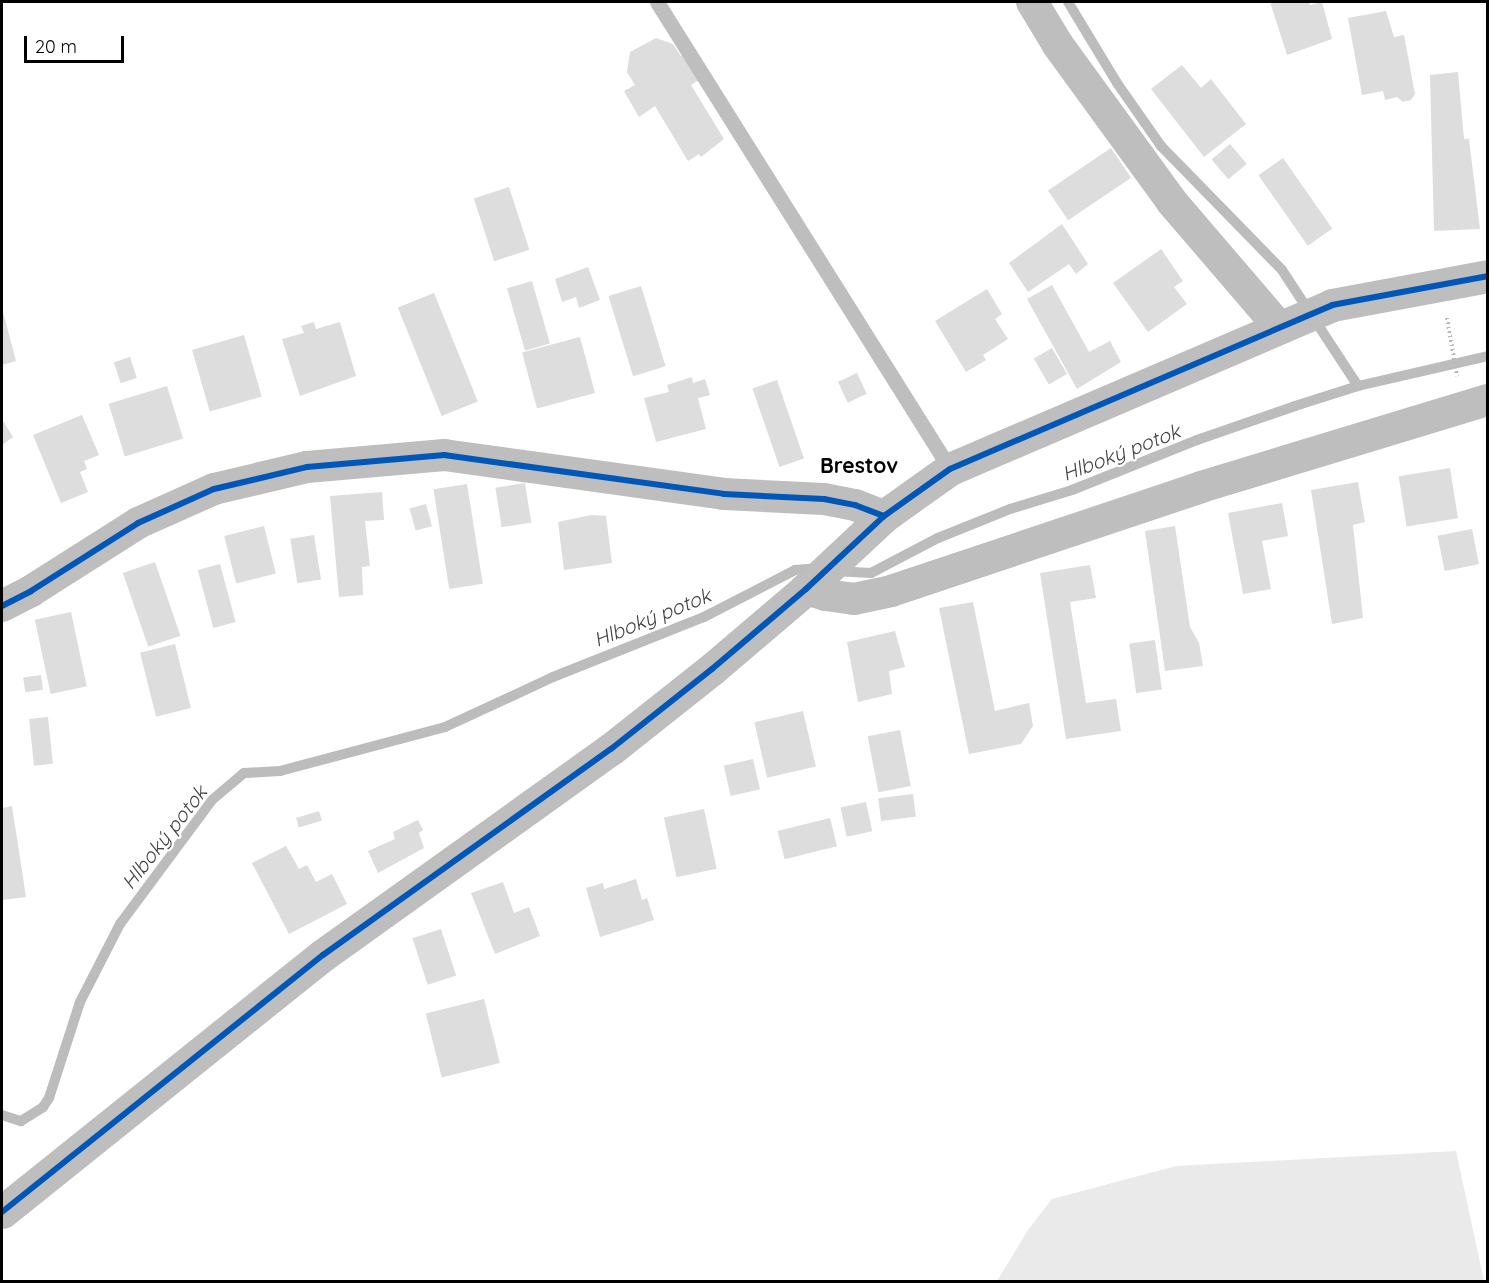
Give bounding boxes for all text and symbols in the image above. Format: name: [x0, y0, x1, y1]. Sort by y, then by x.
scale bar: [27, 24, 128, 62]
text: 20 m: [35, 35, 77, 58]
water label: Hlboký potok: [1059, 419, 1183, 485]
district label: Brestov: [820, 452, 898, 478]
water label: Hlboký potok: [590, 583, 714, 651]
water label: Hlboký potok: [116, 781, 212, 893]

